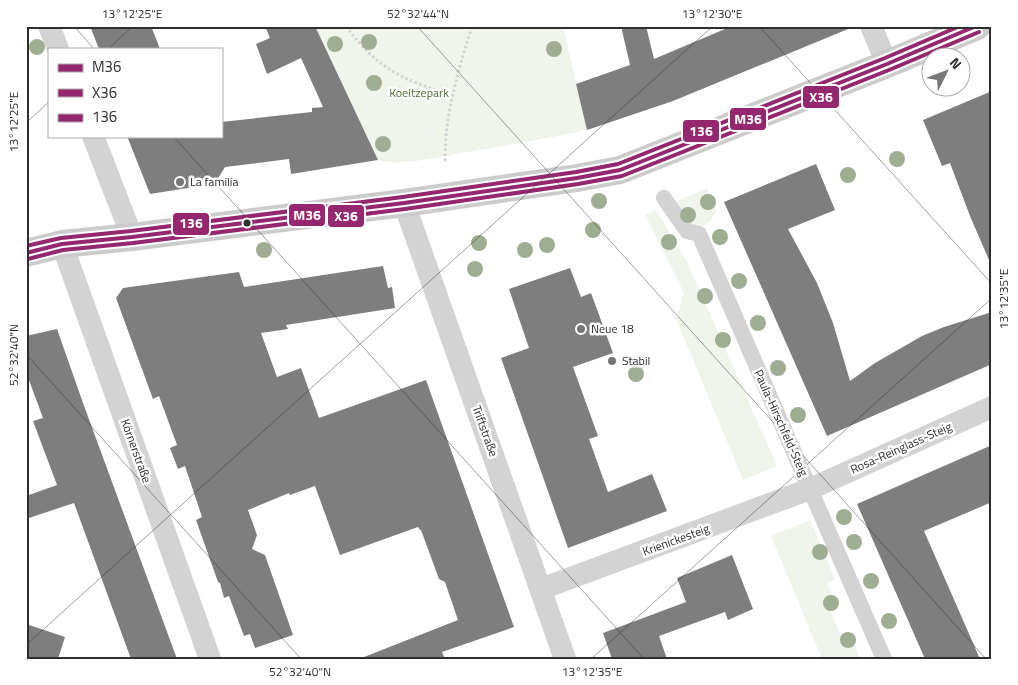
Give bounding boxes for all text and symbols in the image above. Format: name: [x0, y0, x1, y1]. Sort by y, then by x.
text: 13°12'25"E: [102, 4, 163, 23]
text: 52°32'44"N: [387, 4, 449, 23]
text: 13°12'30"E: [682, 4, 743, 23]
legend: [48, 48, 222, 138]
north arrow: [920, 48, 970, 98]
text: N: [945, 52, 967, 74]
text: M36: [92, 55, 121, 78]
text: X36: [92, 81, 117, 104]
park label: Koeltzepark: [389, 83, 449, 102]
line badge: X36: [802, 85, 840, 109]
text: X36: [809, 86, 833, 107]
text: 13°12'25"E: [4, 91, 23, 152]
text: 136: [92, 105, 117, 128]
line badge: M36: [729, 107, 767, 131]
text: M36: [734, 108, 762, 129]
line badge: 136: [682, 119, 720, 143]
text: 136: [689, 120, 713, 141]
place label: La familia: [190, 172, 238, 191]
marker: La familia: [174, 176, 186, 188]
line badge: M36: [288, 203, 326, 227]
text: M36: [293, 204, 321, 225]
line badge: X36: [327, 204, 365, 228]
text: X36: [334, 205, 358, 226]
line badge: 136: [172, 212, 210, 236]
text: 136: [179, 212, 203, 233]
unlabelled marker: [242, 218, 252, 228]
text: 13°12'35"E: [994, 268, 1013, 329]
place label: Neue 18: [591, 319, 634, 338]
marker: Neue 18: [575, 323, 587, 335]
text: 52°32'40"N: [4, 324, 23, 386]
place label: Stabil: [622, 351, 650, 370]
marker: Stabil: [606, 355, 618, 367]
street label: Paula-Hirschfeld-Steig: [749, 366, 814, 479]
street label: Triftstraße: [467, 403, 503, 459]
street label: Körnerstraße: [116, 416, 157, 485]
street label: Rosa-Reinglass-Steig: [847, 417, 955, 478]
street label: Krienickesteig: [640, 519, 712, 560]
text: 52°32'40"N: [269, 662, 331, 681]
text: 13°12'35"E: [562, 662, 623, 681]

